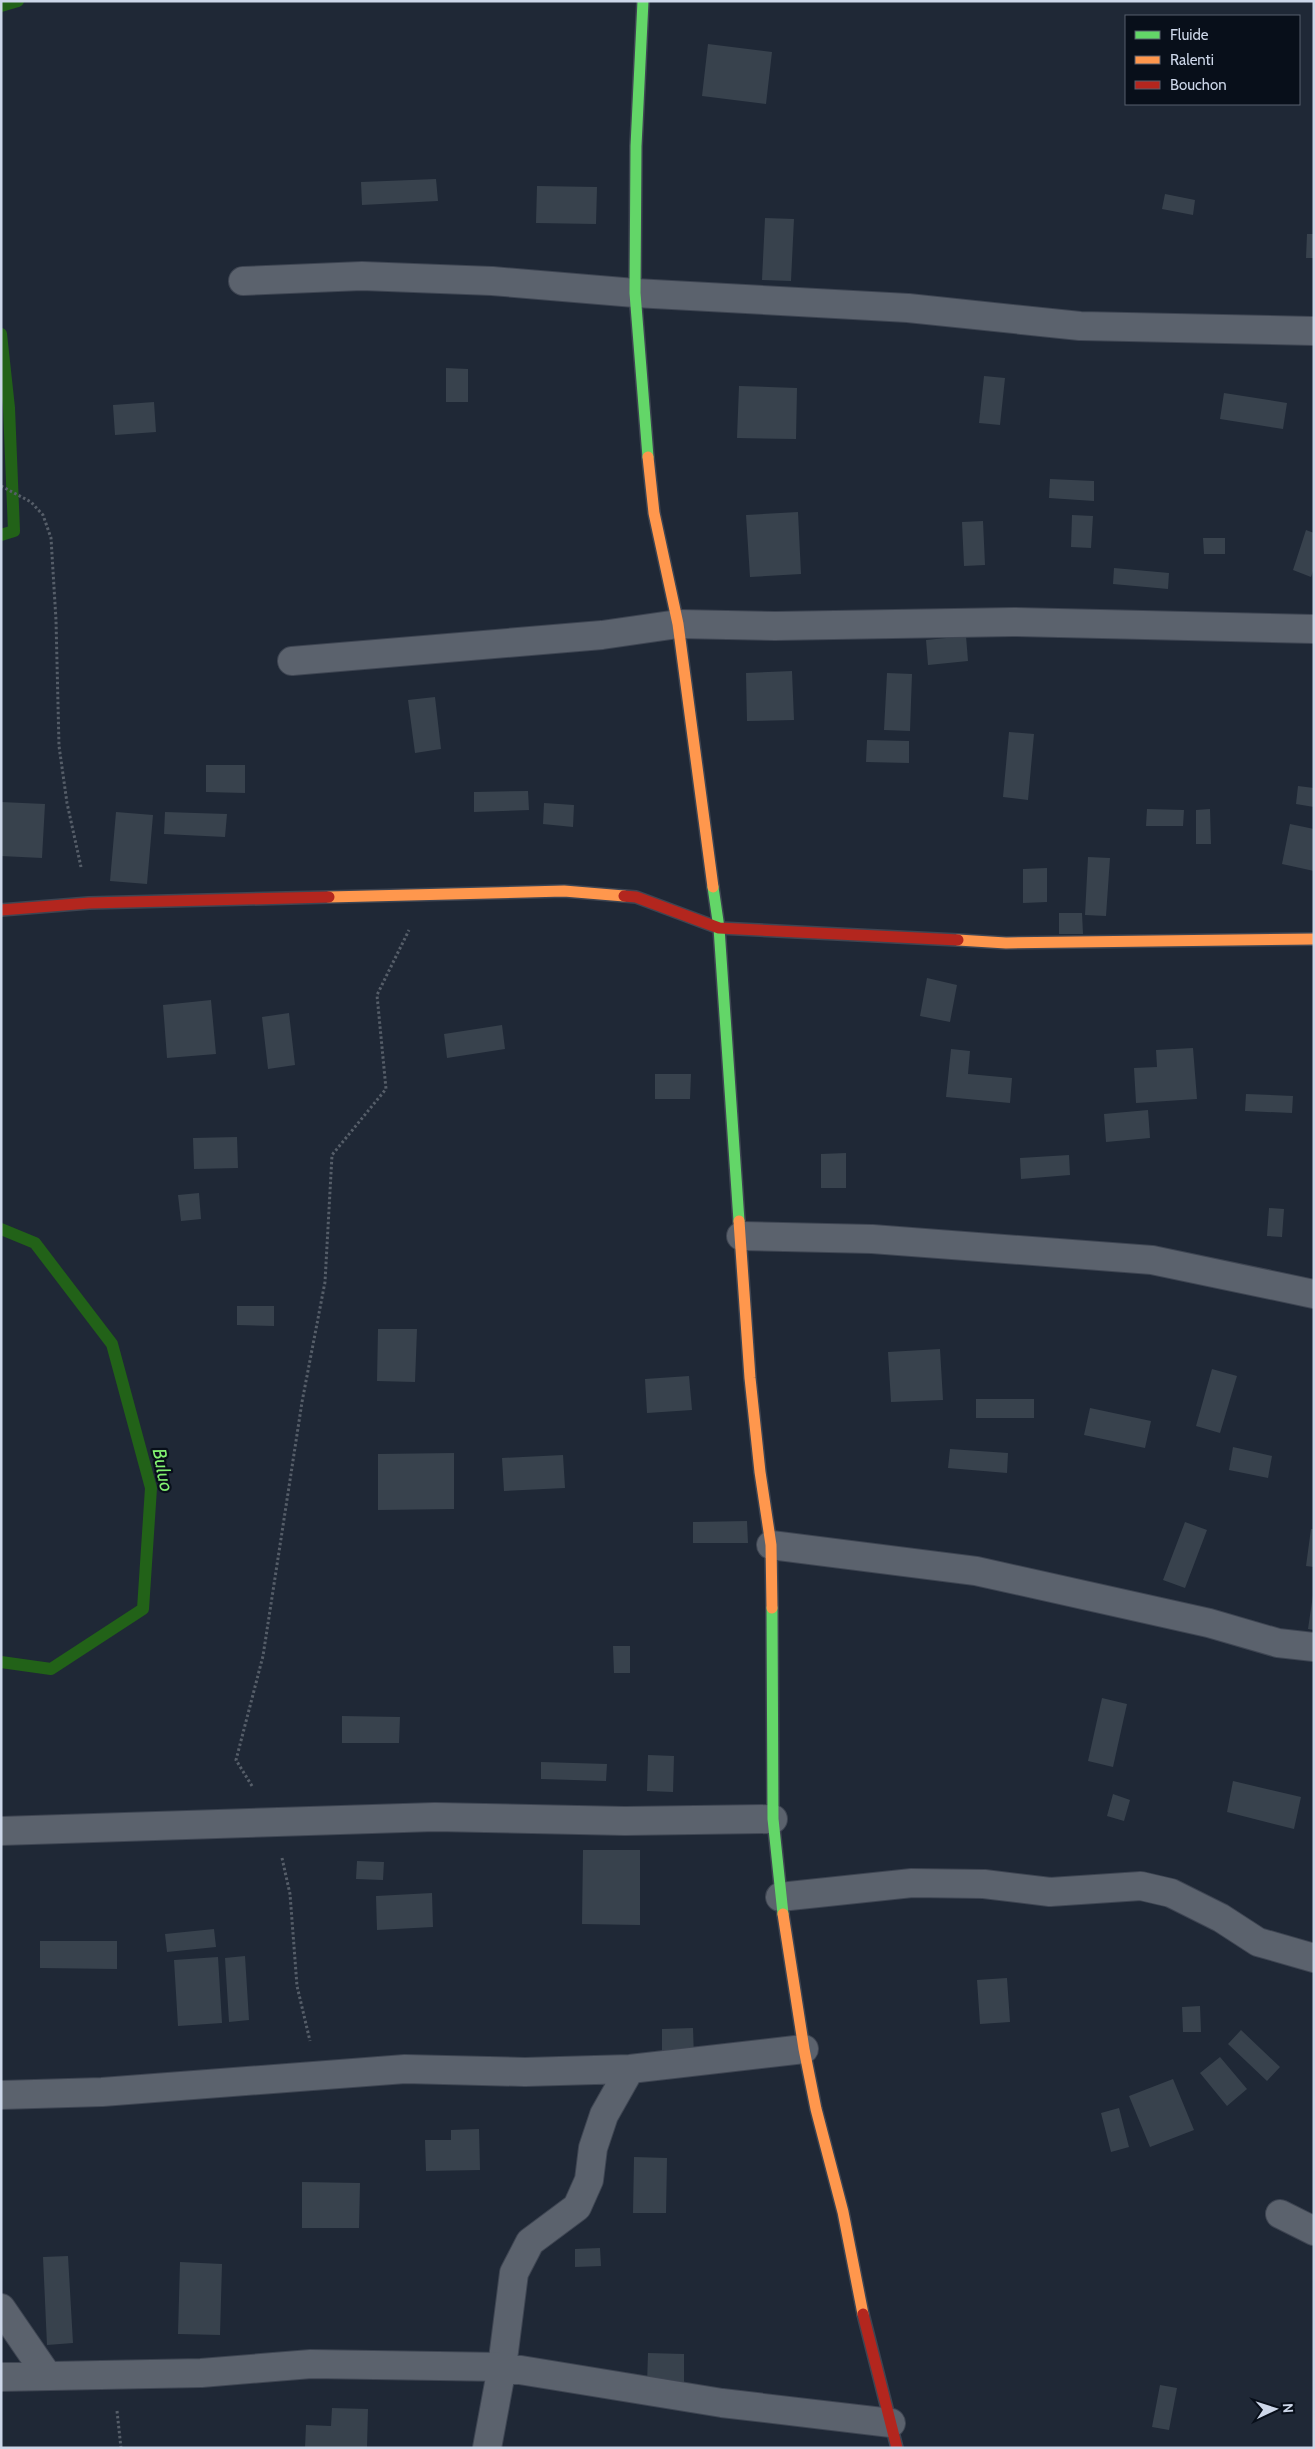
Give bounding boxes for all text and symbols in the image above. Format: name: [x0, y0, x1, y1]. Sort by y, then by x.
legend: [1125, 15, 1300, 105]
text: Fluide: [1170, 26, 1209, 44]
text: Ralenti: [1170, 51, 1214, 69]
text: Bouchon: [1170, 76, 1227, 94]
water label: Buluo: [148, 1446, 178, 1494]
north arrow: [1250, 2384, 1300, 2434]
text: N: [1279, 2403, 1297, 2414]

